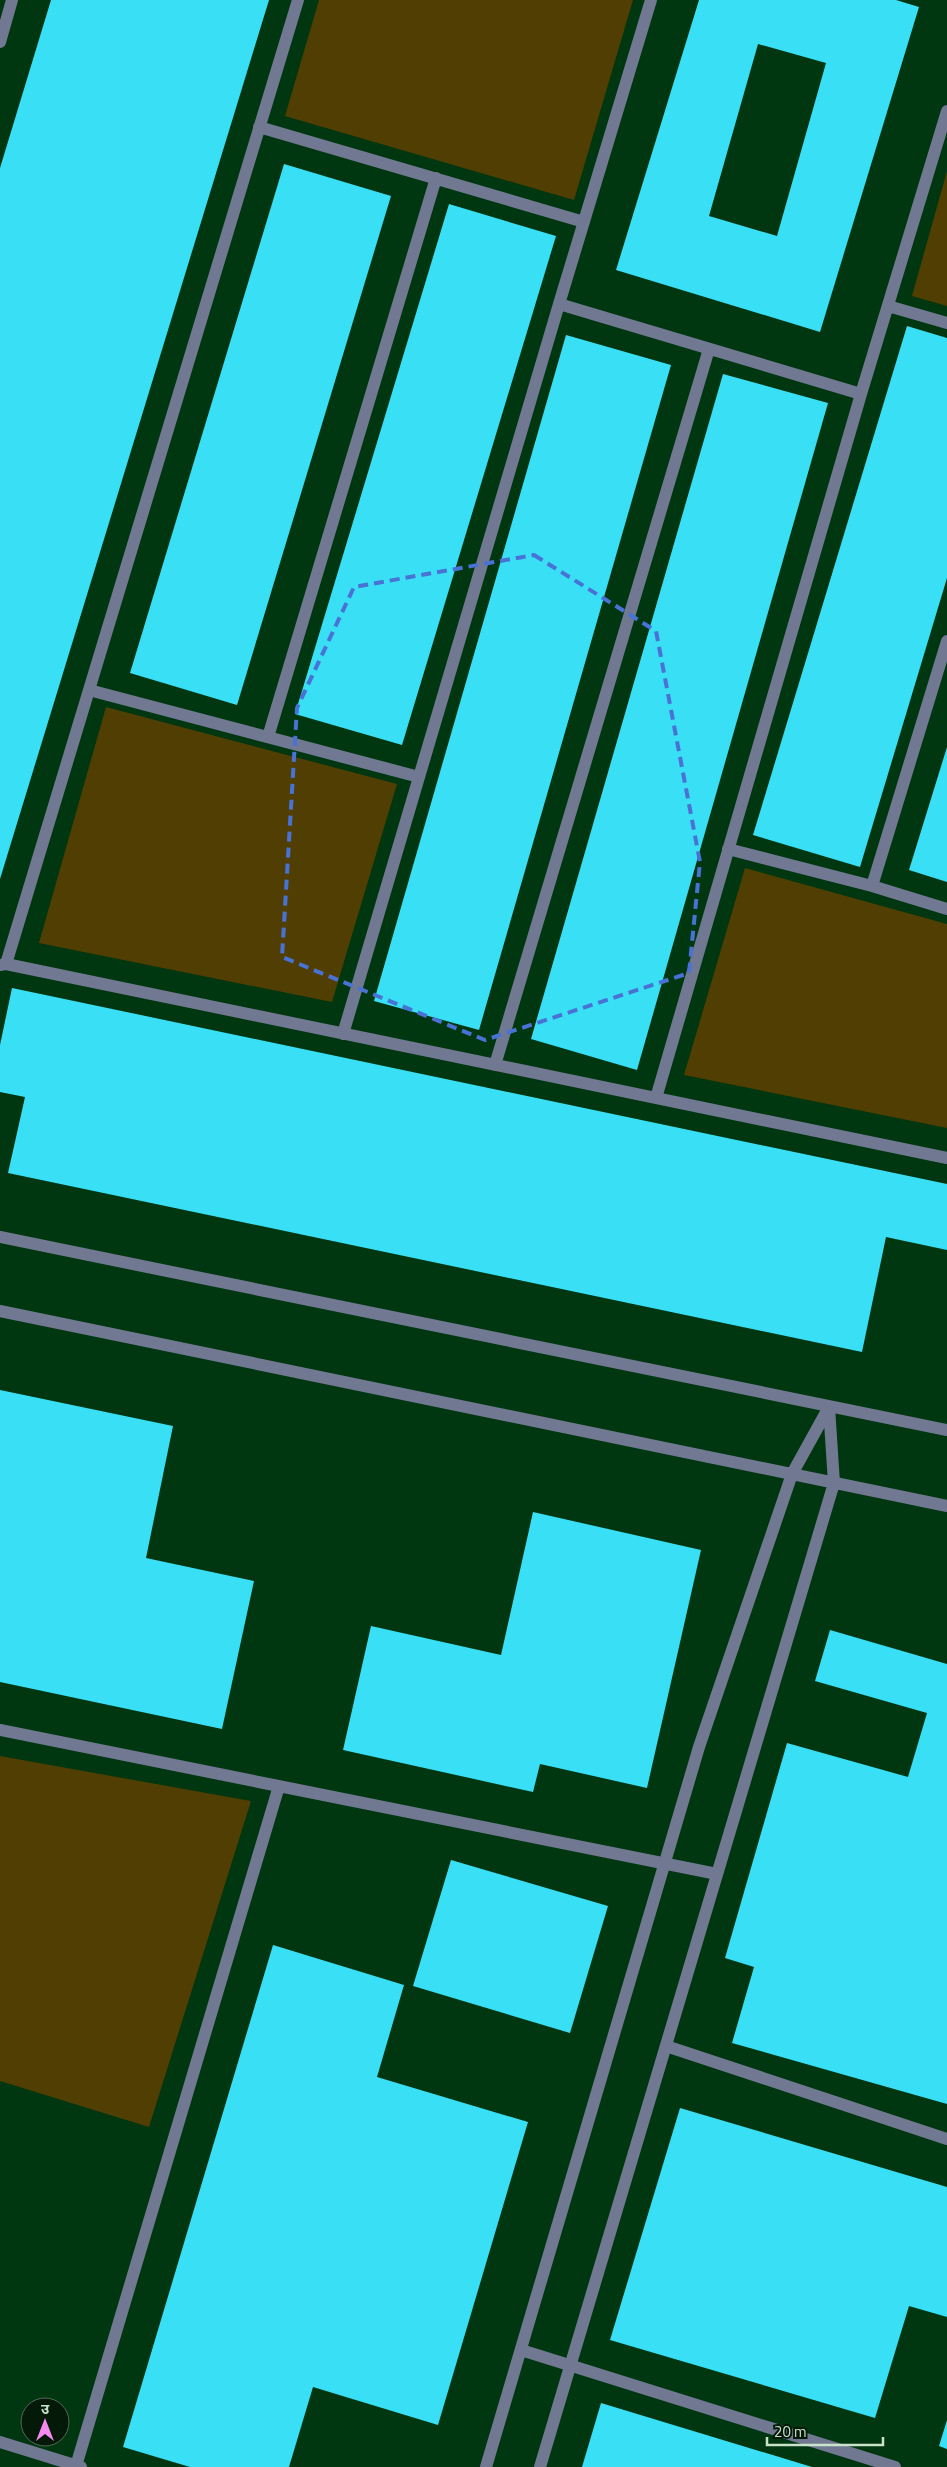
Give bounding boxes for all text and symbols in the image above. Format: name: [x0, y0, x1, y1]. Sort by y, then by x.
north arrow: [20, 2397, 70, 2447]
text: उ: [41, 2398, 50, 2419]
scale bar: [767, 2414, 883, 2446]
text: 20 m: [774, 2420, 807, 2443]

